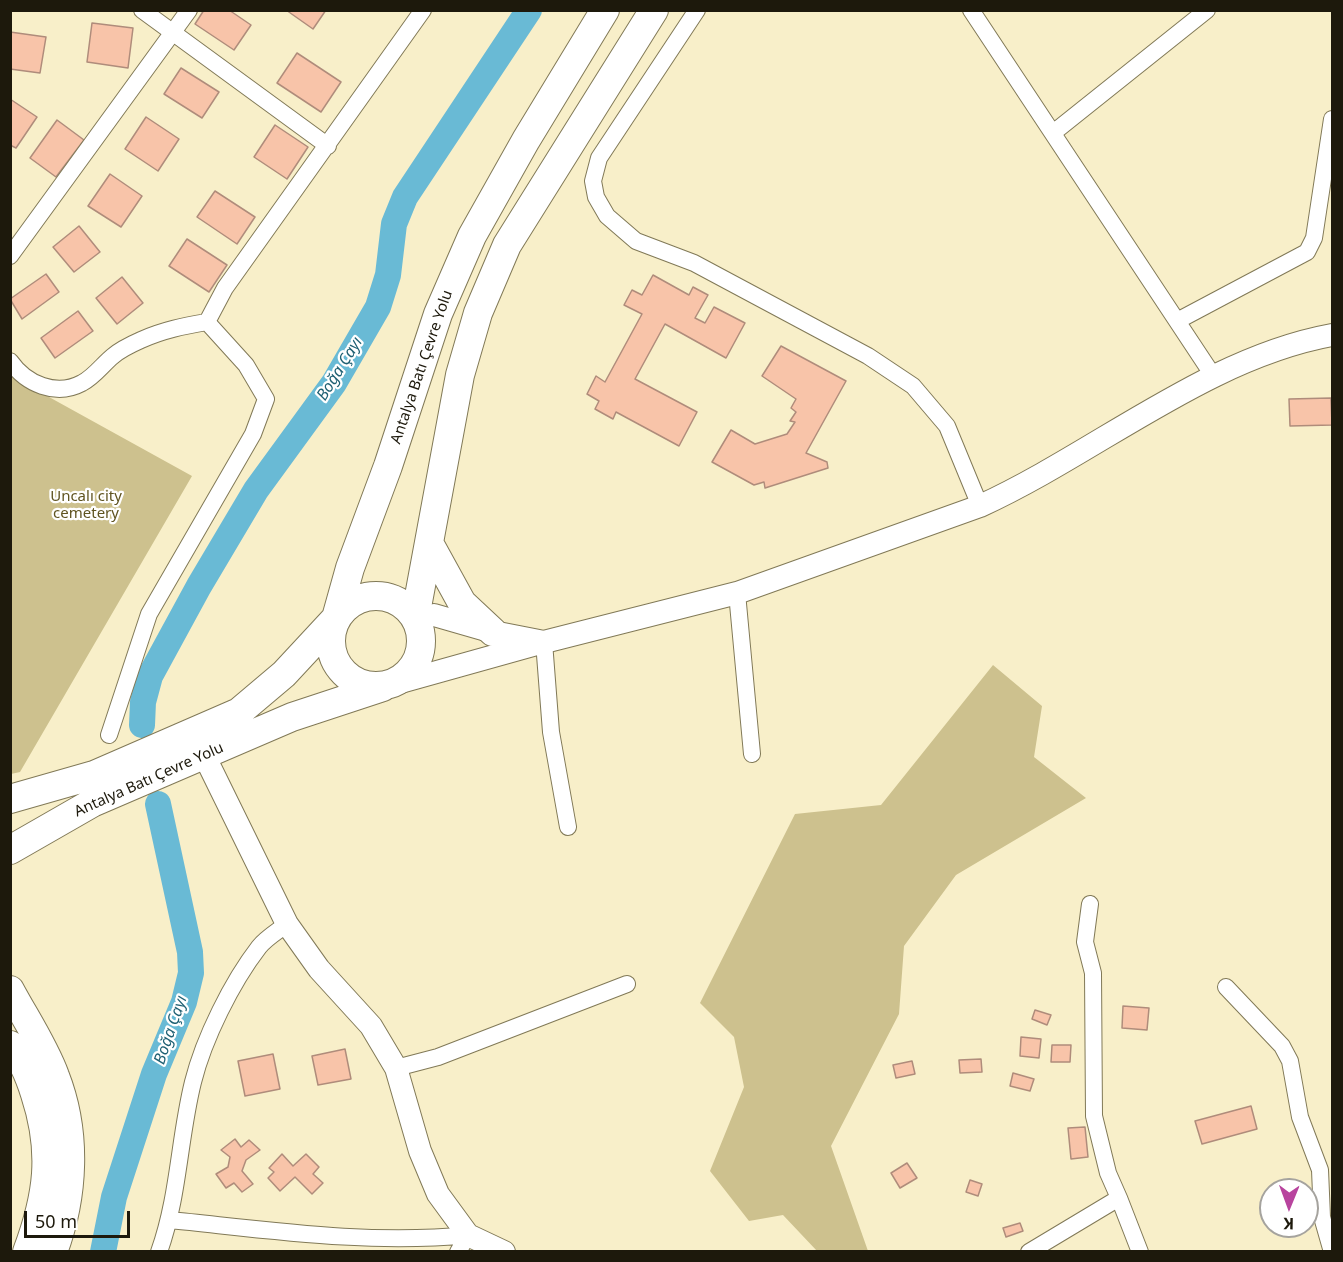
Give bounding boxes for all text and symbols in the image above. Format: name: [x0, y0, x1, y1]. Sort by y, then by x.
street label: Antalya Batı Çevre Yolu: [387, 288, 457, 446]
water label: Boğa Çayı: [313, 334, 367, 404]
park label: Uncalı city cemetery: [50, 488, 122, 523]
street label: Antalya Batı Çevre Yolu: [72, 739, 226, 821]
water label: Boğa Çayı: [150, 993, 192, 1067]
north arrow: [1259, 1178, 1319, 1238]
scale bar: [27, 1199, 134, 1237]
text: 50 m: [35, 1209, 77, 1233]
text: K: [1283, 1213, 1294, 1235]

